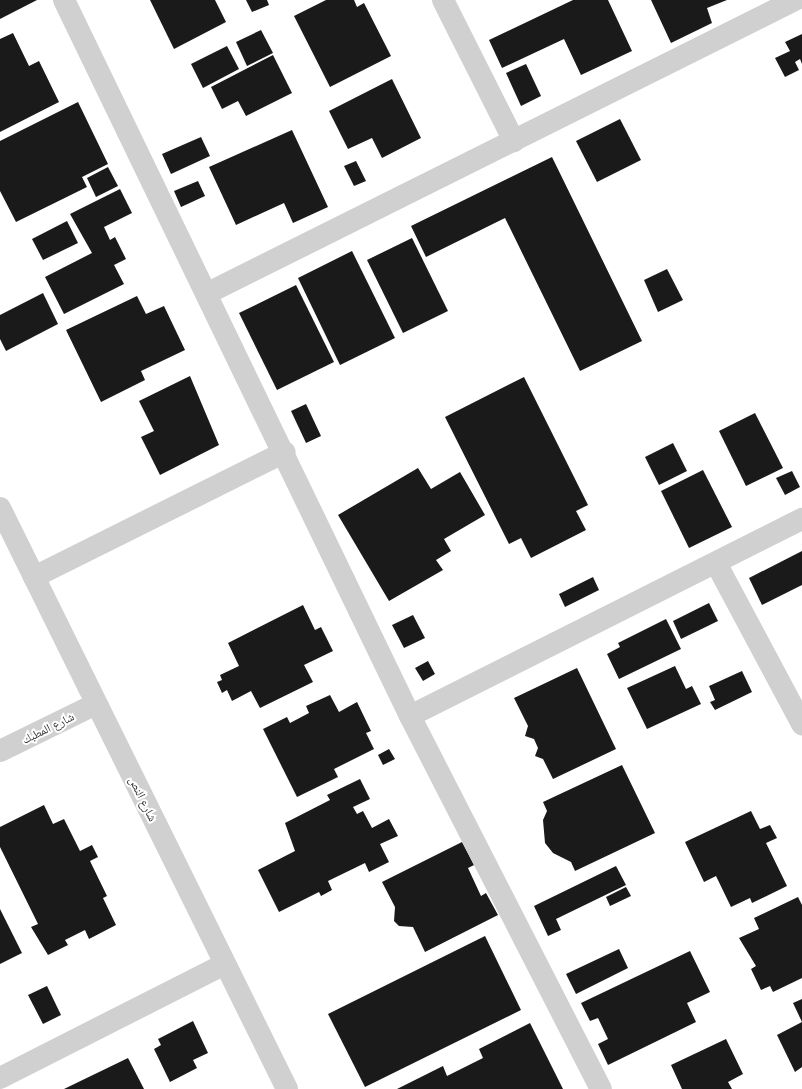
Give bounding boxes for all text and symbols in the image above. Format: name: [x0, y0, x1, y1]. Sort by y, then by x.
street label: شارع المطبك: [20, 709, 76, 747]
street label: شارع النص: [126, 774, 160, 824]

